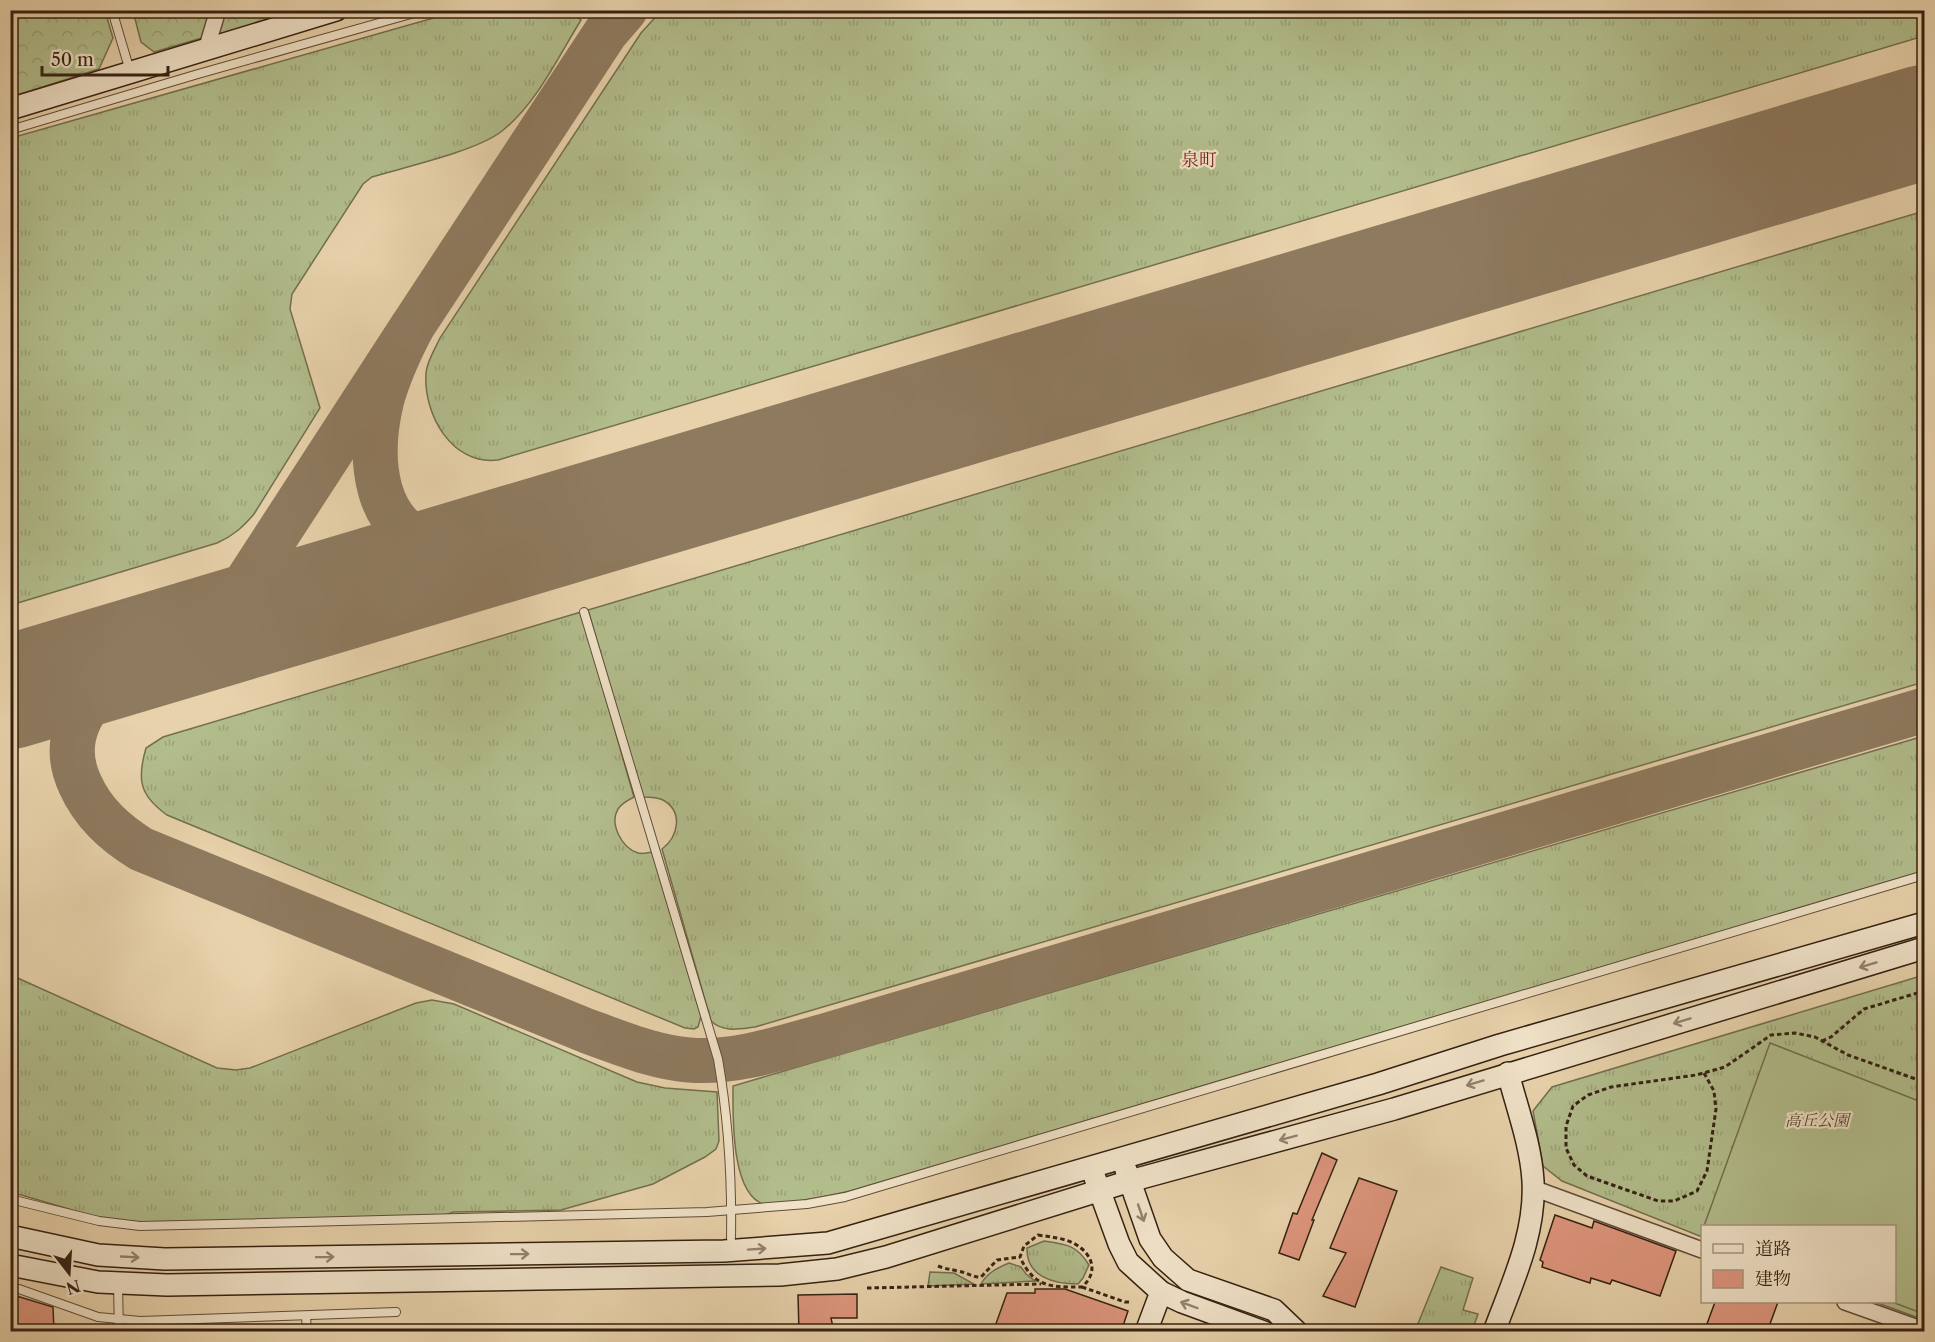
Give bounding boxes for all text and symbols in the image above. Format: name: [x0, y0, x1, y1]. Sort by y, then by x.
scale bar: [42, 39, 168, 77]
text: 50 m: [51, 49, 94, 71]
district label: 泉町: [1181, 149, 1217, 171]
one-way arrow: [1859, 960, 1878, 971]
one-way arrow: [1673, 1016, 1692, 1027]
one-way arrow: [1466, 1078, 1485, 1089]
park label: 高丘公園: [1785, 1110, 1852, 1130]
one-way arrow: [1278, 1133, 1297, 1144]
one-way arrow: [1137, 1204, 1148, 1222]
legend: [1701, 1225, 1896, 1303]
text: 道路: [1755, 1238, 1791, 1260]
north arrow: [39, 1243, 99, 1303]
one-way arrow: [746, 1243, 766, 1254]
one-way arrow: [509, 1248, 529, 1260]
one-way arrow: [119, 1251, 139, 1262]
one-way arrow: [314, 1251, 334, 1262]
text: 建物: [1755, 1268, 1791, 1290]
text: N: [64, 1276, 83, 1299]
one-way arrow: [1181, 1298, 1199, 1309]

